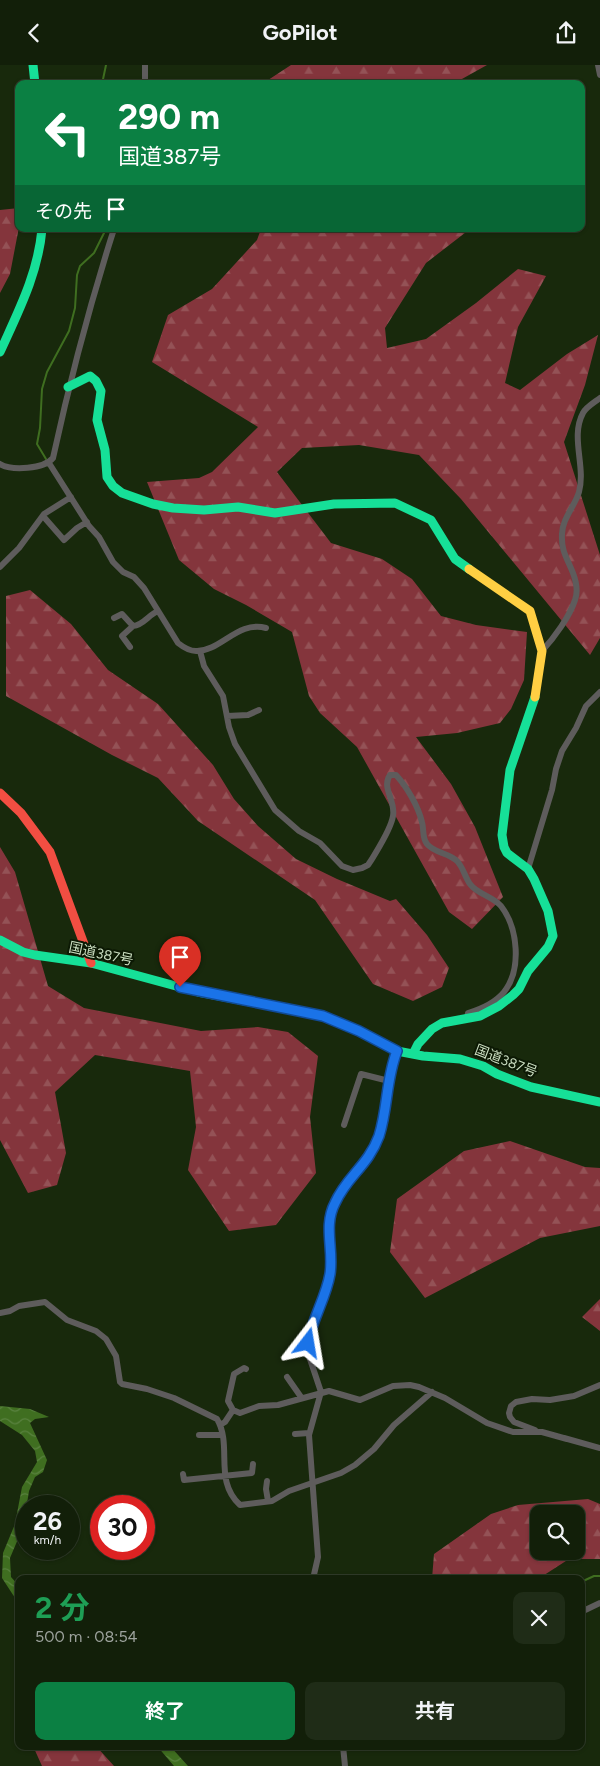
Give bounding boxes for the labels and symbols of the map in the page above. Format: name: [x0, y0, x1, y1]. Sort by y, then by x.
pin: [159, 936, 201, 987]
street label: 国道387号: [67, 939, 135, 969]
street label: 国道387号: [472, 1041, 540, 1081]
position arrow: [281, 1316, 333, 1368]
speed limit sign: 30: [90, 1495, 155, 1560]

